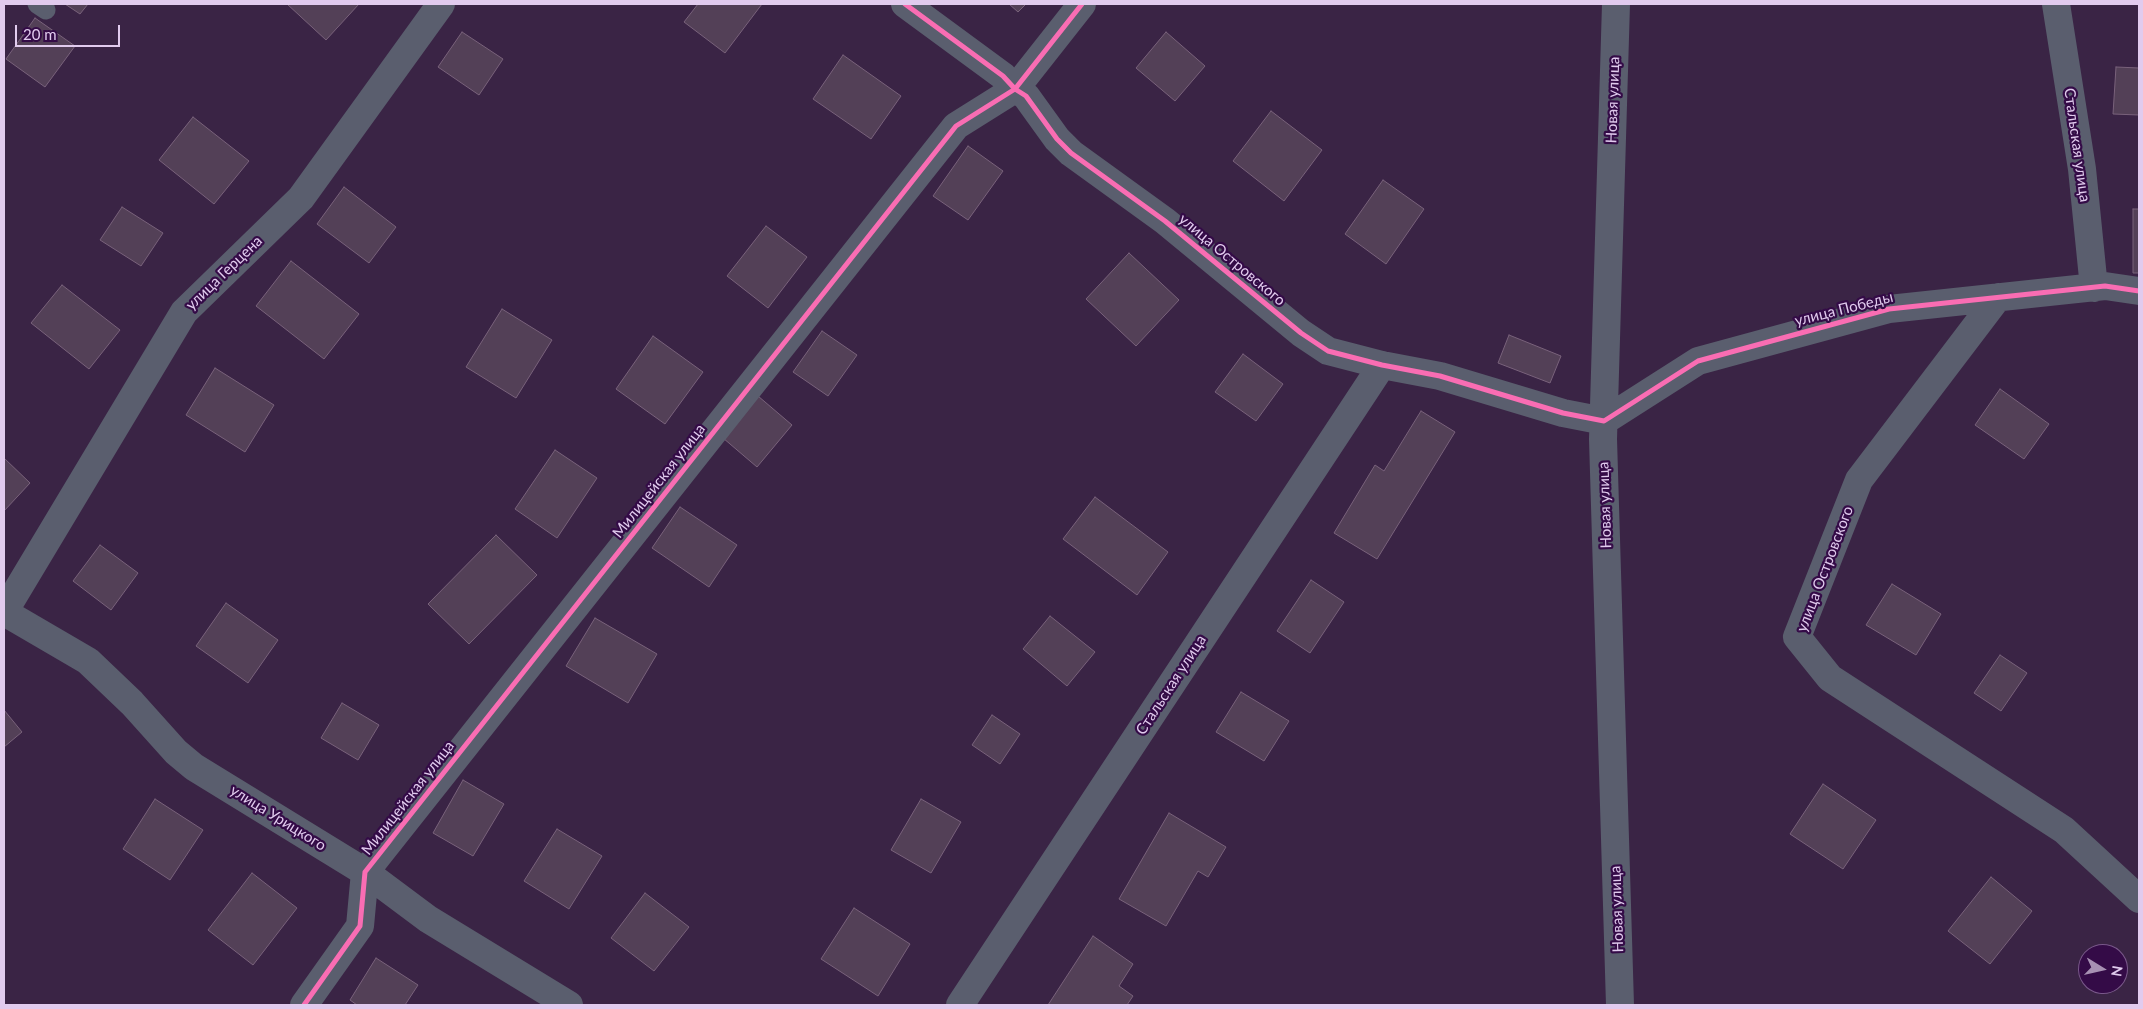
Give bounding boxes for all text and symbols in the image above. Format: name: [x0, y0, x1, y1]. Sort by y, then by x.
scale bar: [18, 15, 122, 47]
text: 20 m: [23, 25, 57, 43]
street label: Новая улица: [1602, 56, 1624, 144]
street label: Стальская улица: [2060, 87, 2094, 203]
street label: улица Островского: [1175, 210, 1289, 310]
street label: улица Герцена: [182, 232, 266, 314]
street label: улица Победы: [1793, 288, 1895, 330]
street label: Милицейская улица: [609, 420, 709, 542]
street label: Новая улица: [1594, 461, 1616, 549]
street label: улица Островского: [1793, 504, 1857, 634]
street label: Стальская улица: [1132, 632, 1210, 738]
street label: Милицейская улица: [358, 737, 458, 859]
street label: улица Урицкого: [227, 781, 329, 855]
street label: Новая улица: [1606, 865, 1628, 953]
north arrow: [2078, 944, 2128, 994]
text: N: [2108, 965, 2127, 978]

